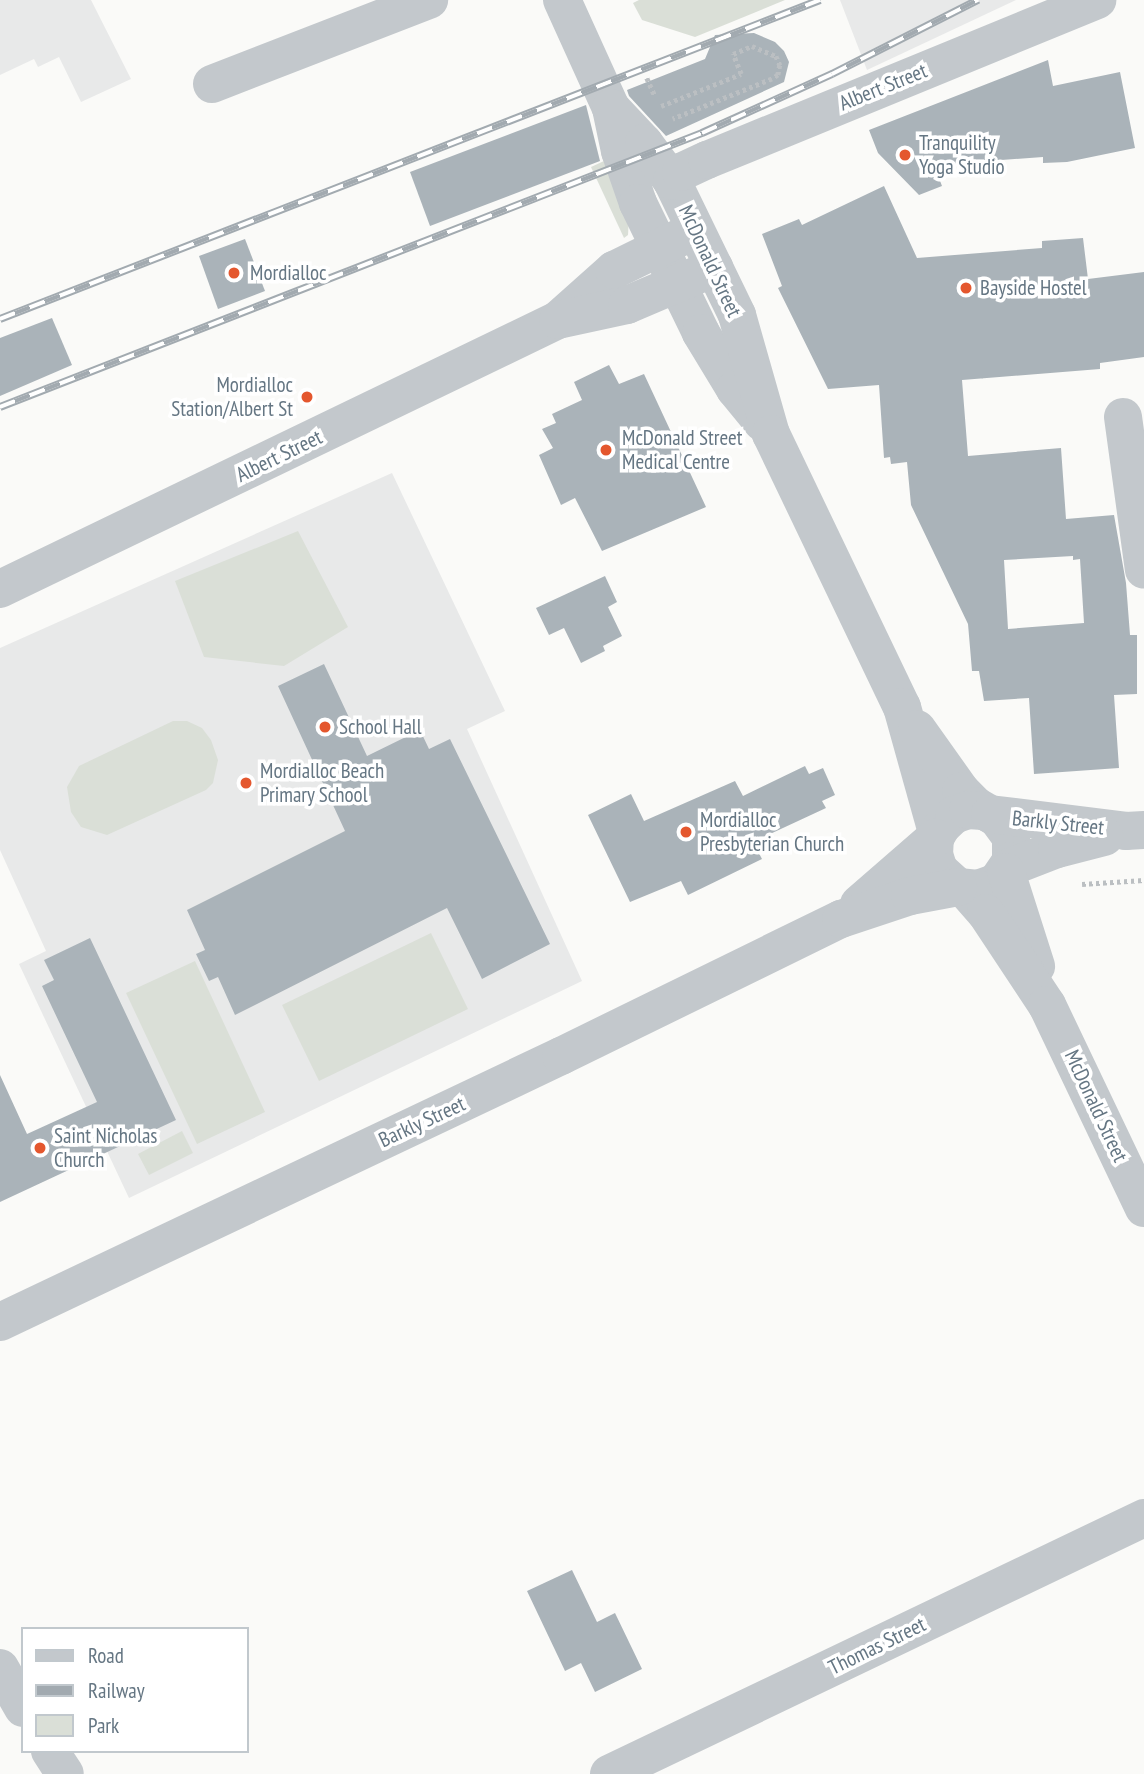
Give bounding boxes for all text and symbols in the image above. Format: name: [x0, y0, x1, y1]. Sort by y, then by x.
street label: Albert Street: [835, 58, 931, 116]
place label: Tranquility Yoga Studio: [919, 130, 1005, 180]
marker: Tranquility Yoga Studio: [897, 147, 913, 163]
street label: McDonald Street: [673, 201, 747, 321]
place label: Mordialloc: [250, 260, 327, 286]
marker: Mordialloc: [224, 263, 244, 283]
place label: Bayside Hostel: [980, 275, 1087, 301]
marker: Bayside Hostel: [958, 280, 974, 296]
place label: Mordialloc Station/Albert St: [171, 372, 293, 422]
marker: Mordialloc Station/Albert St: [299, 389, 315, 405]
street label: Albert Street: [232, 424, 326, 488]
place label: McDonald Street Medical Centre: [622, 425, 742, 475]
marker: McDonald Street Medical Centre: [596, 440, 616, 460]
place label: School Hall: [339, 714, 422, 740]
marker: School Hall: [317, 719, 333, 735]
place label: Mordialloc Beach Primary School: [260, 758, 385, 808]
marker: Mordialloc Beach Primary School: [238, 775, 254, 791]
street label: Barkly Street: [1010, 806, 1106, 840]
place label: Mordialloc Presbyterian Church: [700, 807, 844, 857]
marker: Mordialloc Presbyterian Church: [678, 824, 694, 840]
street label: McDonald Street: [1059, 1046, 1133, 1166]
street label: Barkly Street: [375, 1091, 469, 1153]
place label: Saint Nicholas Church: [54, 1123, 157, 1173]
marker: Saint Nicholas Church: [32, 1140, 48, 1156]
street label: Thomas Street: [824, 1612, 930, 1680]
legend: [21, 1627, 248, 1753]
text: Road: [88, 1642, 124, 1669]
text: Railway: [88, 1677, 145, 1704]
text: Park: [88, 1712, 119, 1739]

